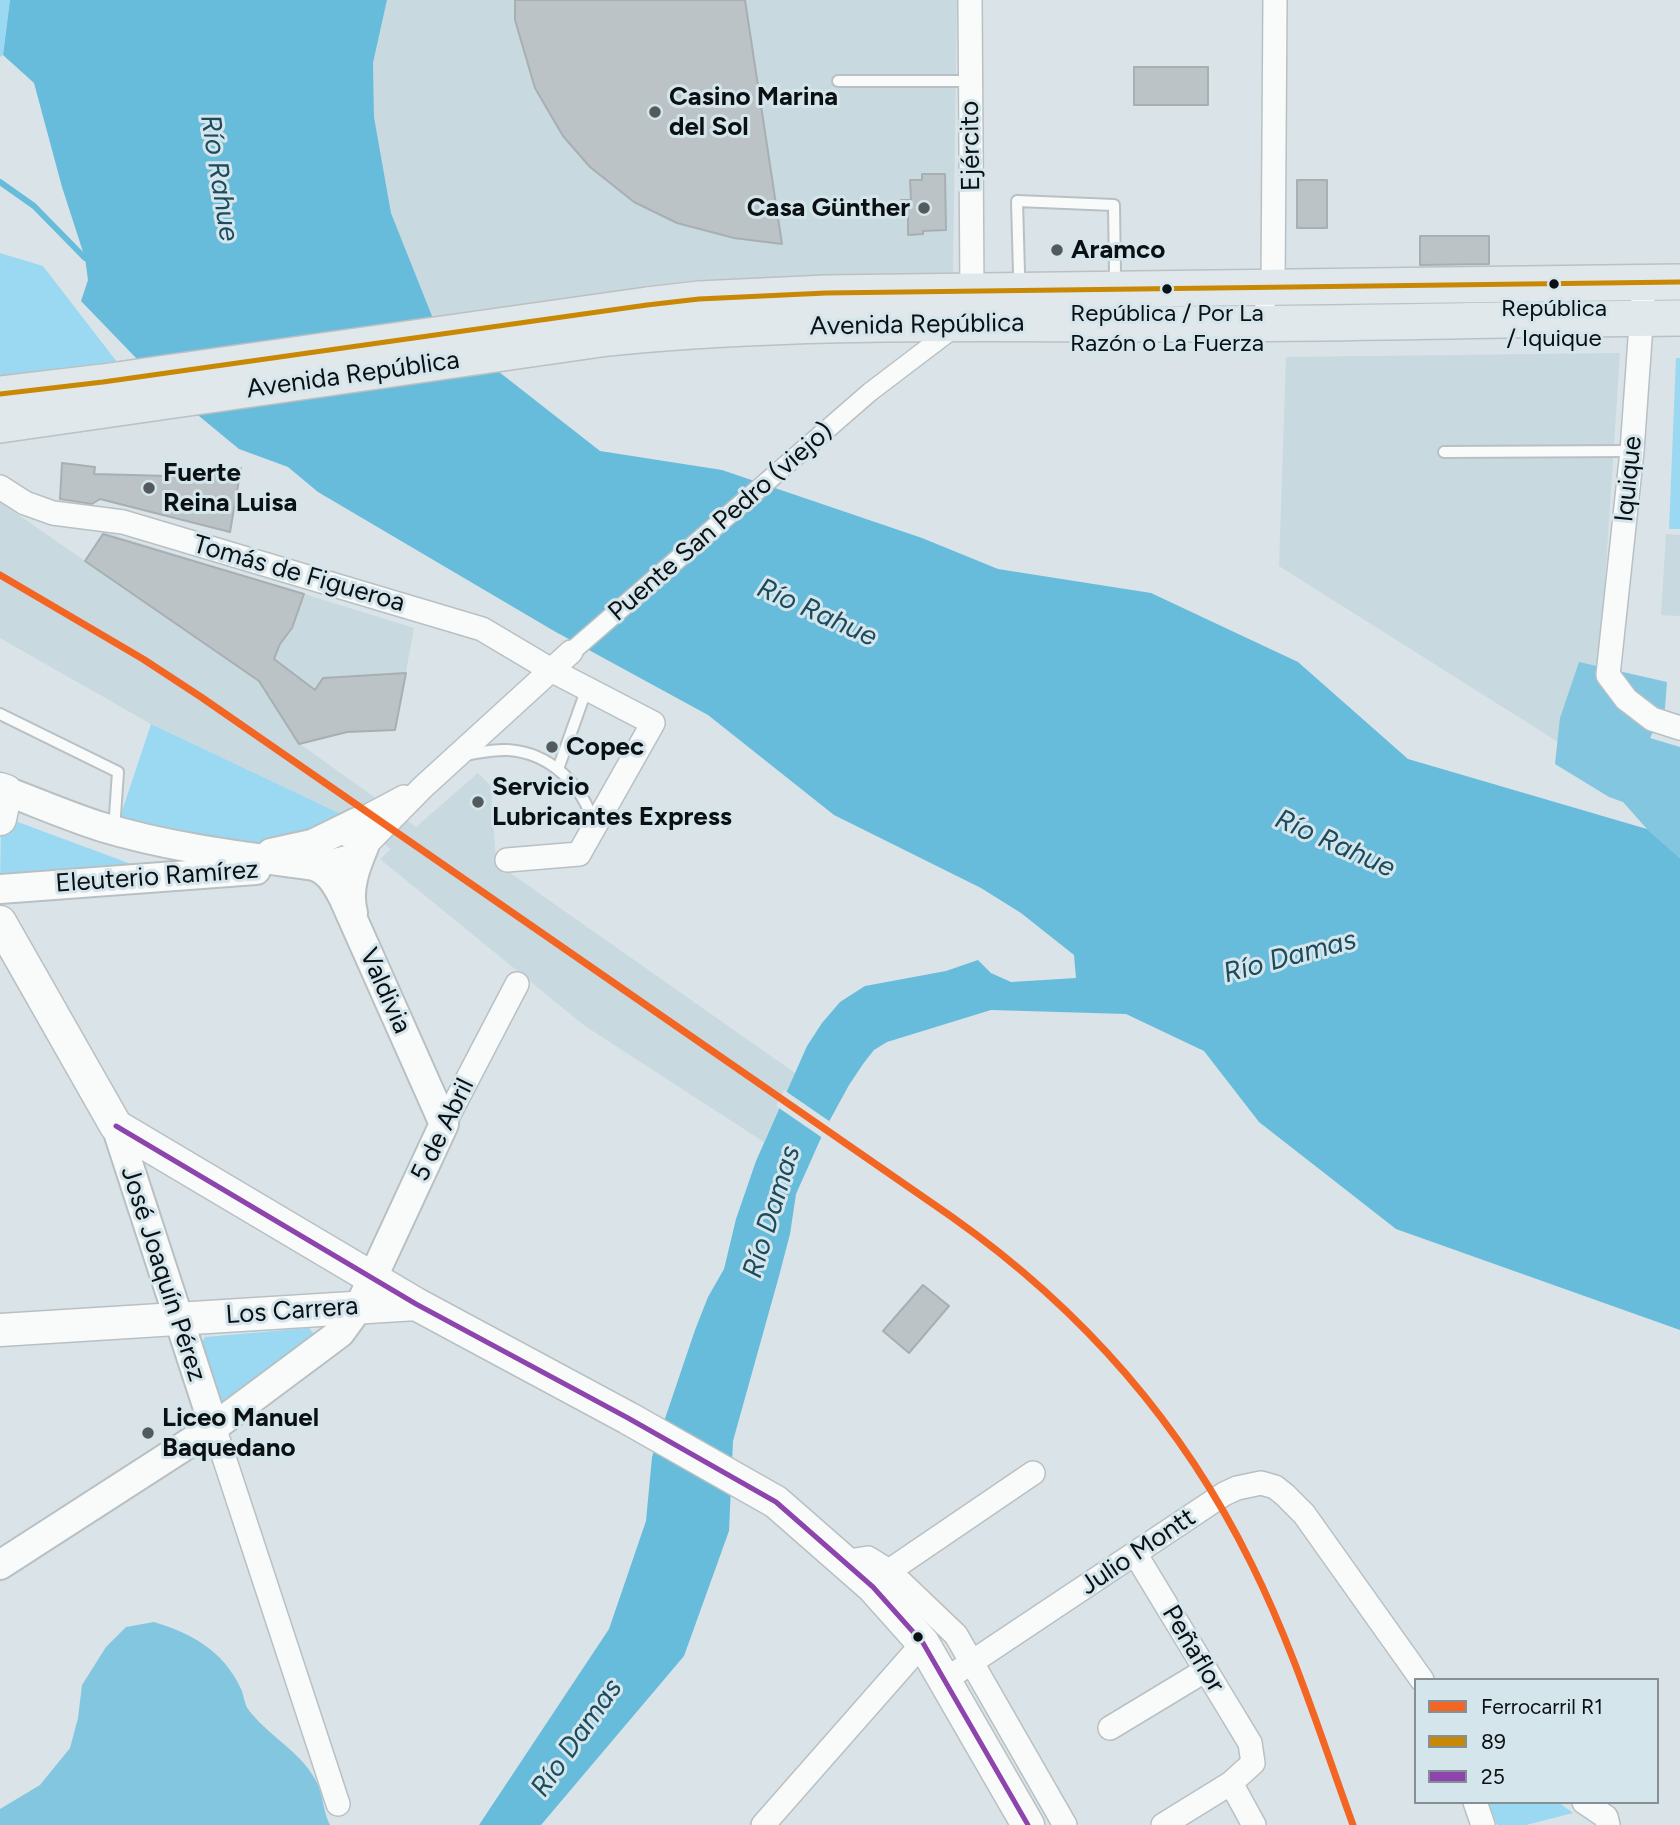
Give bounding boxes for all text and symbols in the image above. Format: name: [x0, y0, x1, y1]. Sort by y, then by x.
place label: Casino Marina del Sol: [669, 81, 838, 142]
street label: Ejército: [955, 101, 987, 191]
marker: Casino Marina del Sol: [647, 104, 663, 120]
water label: Río Rahue: [192, 112, 246, 244]
place label: Casa Günther: [747, 192, 910, 224]
marker: Casa Günther: [916, 200, 932, 216]
place label: Aramco: [1071, 234, 1165, 266]
marker: Aramco: [1049, 242, 1065, 258]
marker: República / Iquique: [1547, 277, 1561, 291]
marker: República / Por La Razón o La Fuerza: [1160, 282, 1174, 296]
place label: República / Iquique: [1501, 295, 1607, 351]
place label: República / Por La Razón o La Fuerza: [1070, 300, 1264, 356]
street label: Avenida República: [809, 308, 1025, 342]
street label: Avenida República: [244, 345, 462, 405]
street label: Puente San Pedro (viejo): [602, 416, 840, 628]
street label: Iquique: [1609, 434, 1649, 524]
place label: Fuerte Reina Luisa: [163, 457, 297, 518]
marker: Fuerte Reina Luisa: [141, 480, 157, 496]
street label: Tomás de Figueroa: [190, 529, 408, 619]
water label: Río Rahue: [752, 572, 882, 654]
place label: Copec: [566, 731, 644, 763]
marker: Copec: [544, 739, 560, 755]
place label: Servicio Lubricantes Express: [492, 771, 732, 832]
marker: Servicio Lubricantes Express: [470, 794, 486, 810]
water label: Río Rahue: [1270, 803, 1400, 885]
street label: Eleuterio Ramírez: [54, 854, 260, 900]
water label: Río Damas: [1220, 923, 1360, 991]
street label: Valdivia: [352, 944, 418, 1038]
street label: 5 de Abril: [405, 1073, 481, 1187]
water label: Río Damas: [736, 1142, 808, 1282]
street label: José Joaquín Pérez: [114, 1163, 212, 1385]
street label: Los Carrera: [225, 1291, 359, 1331]
place label: Liceo Manuel Baquedano: [162, 1402, 319, 1464]
marker: Liceo Manuel Baquedano: [140, 1425, 156, 1441]
street label: Julio Montt: [1074, 1502, 1202, 1602]
street label: Peñaflor: [1155, 1600, 1231, 1698]
unlabelled marker: [911, 1630, 925, 1644]
water label: Río Damas: [524, 1673, 630, 1803]
legend: [1414, 1678, 1659, 1804]
text: Ferrocarril R1: [1481, 1694, 1603, 1719]
text: 89: [1481, 1729, 1506, 1754]
text: 25: [1481, 1764, 1505, 1789]

